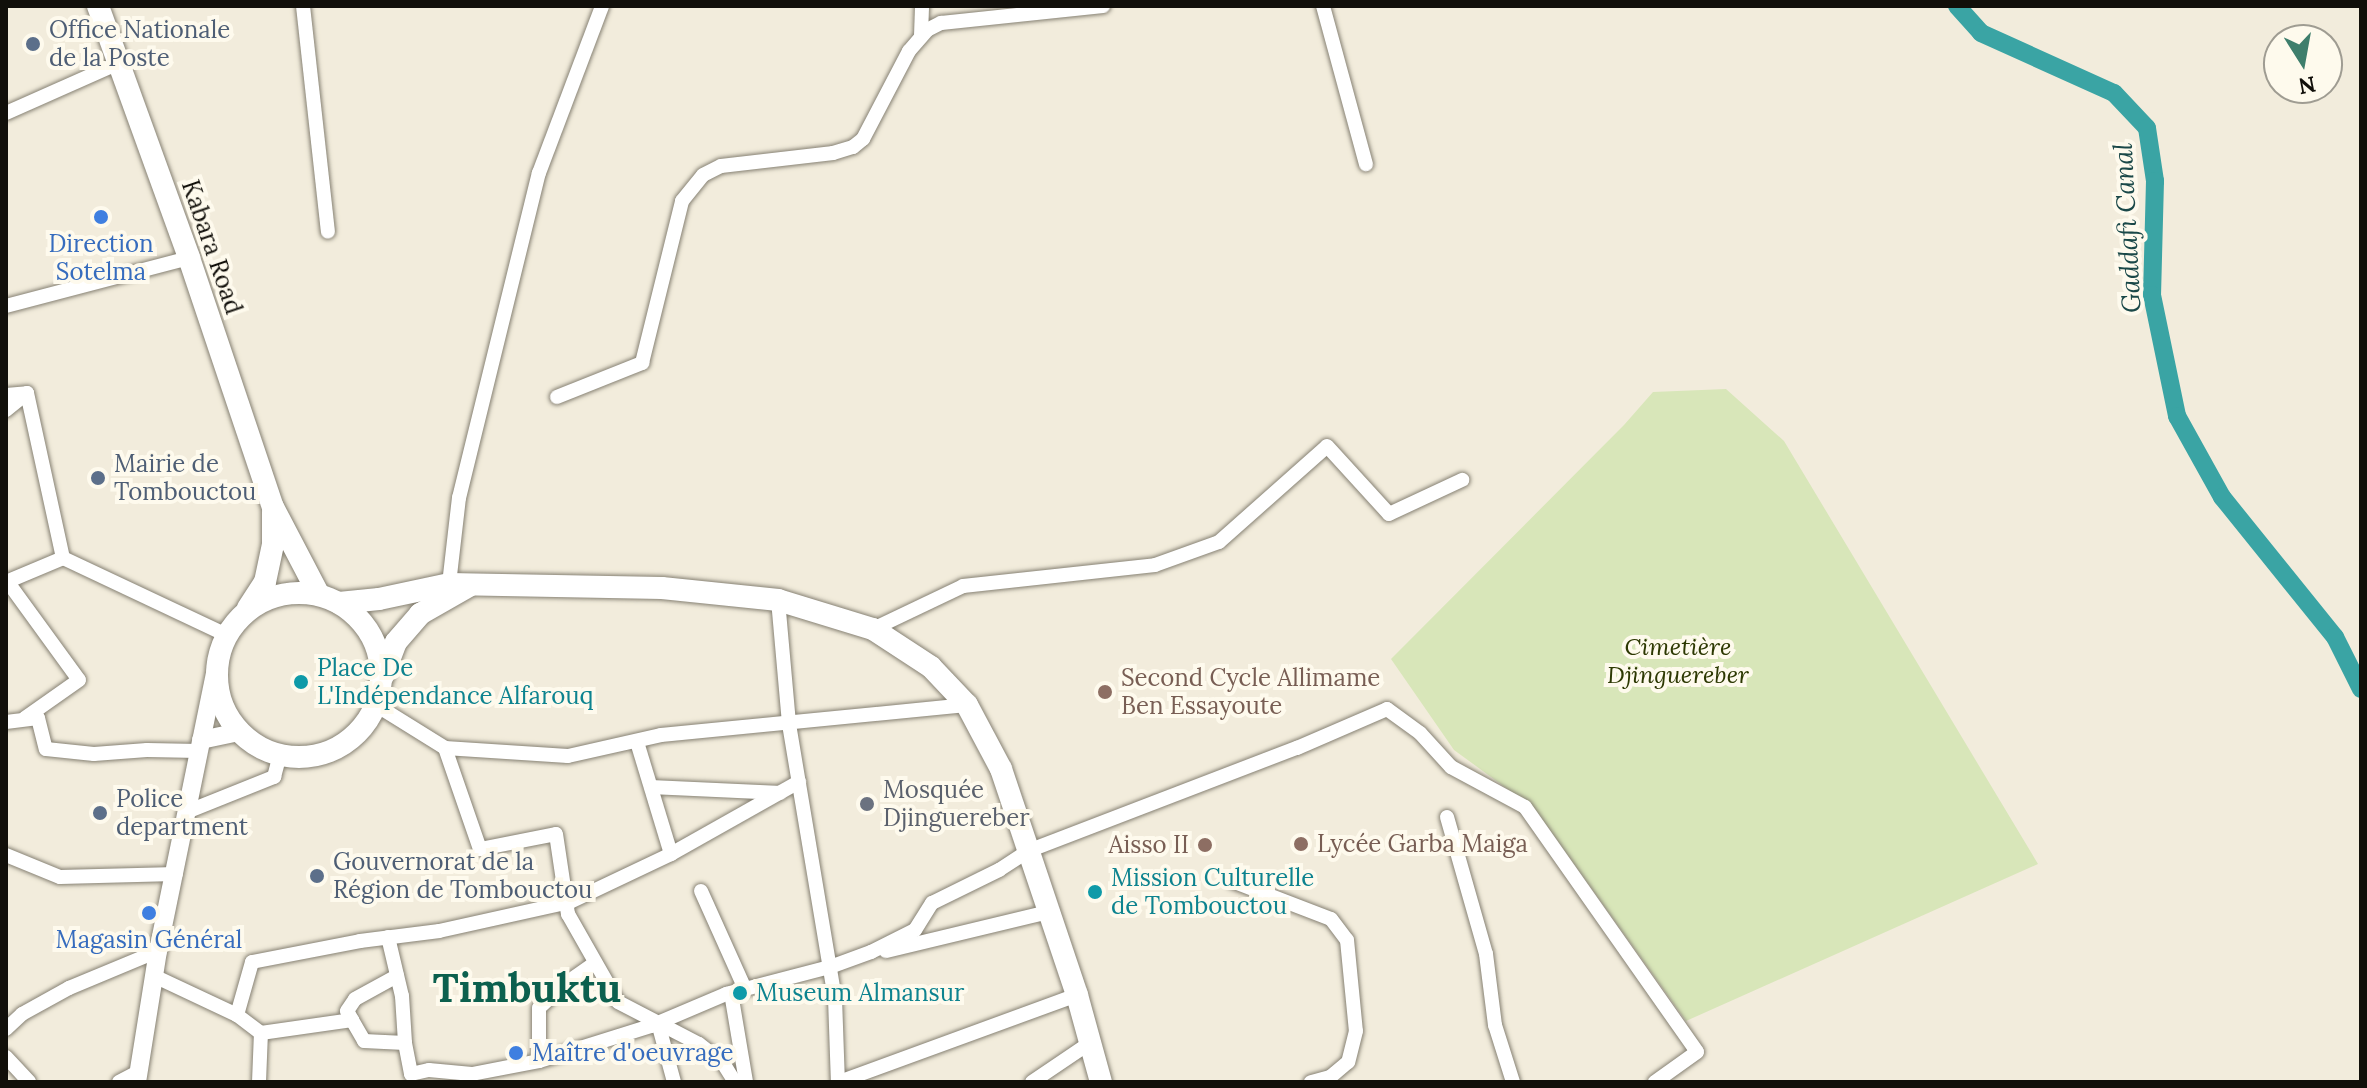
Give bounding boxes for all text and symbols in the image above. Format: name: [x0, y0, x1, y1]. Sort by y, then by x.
place label: Office Nationale de la Poste: [49, 16, 230, 72]
north arrow: [2263, 24, 2343, 104]
marker: Office Nationale de la Poste: [24, 35, 42, 53]
text: N: [2296, 70, 2318, 101]
water label: Gaddafi Canal: [2107, 142, 2147, 314]
street label: Kabara Road: [176, 176, 248, 318]
marker: Direction Sotelma: [92, 208, 110, 226]
place label: Direction Sotelma: [48, 230, 154, 286]
place label: Mairie de Tombouctou: [114, 450, 256, 506]
marker: Mairie de Tombouctou: [89, 469, 107, 487]
park label: Cimetière Djinguereber: [1607, 633, 1749, 689]
place label: Place De L'Indépendance Alfarouq: [317, 654, 593, 710]
place label: Second Cycle Allimame Ben Essayoute: [1121, 664, 1380, 720]
marker: Place De L'Indépendance Alfarouq: [292, 673, 310, 691]
marker: Second Cycle Allimame Ben Essayoute: [1096, 683, 1114, 701]
place label: Mosquée Djinguereber: [883, 776, 1030, 832]
place label: Police department: [116, 785, 248, 841]
marker: Mosquée Djinguereber: [858, 795, 876, 813]
marker: Police department: [91, 804, 109, 822]
place label: Lycée Garba Maiga: [1317, 830, 1528, 858]
place label: Aisso II: [1109, 831, 1189, 859]
marker: Lycée Garba Maiga: [1292, 835, 1310, 853]
marker: Aisso II: [1196, 836, 1214, 854]
place label: Gouvernorat de la Région de Tombouctou: [333, 848, 592, 904]
place label: Mission Culturelle de Tombouctou: [1111, 864, 1314, 920]
marker: Gouvernorat de la Région de Tombouctou: [308, 867, 326, 885]
marker: Mission Culturelle de Tombouctou: [1086, 883, 1104, 901]
marker: Magasin Général: [140, 904, 158, 922]
place label: Magasin Général: [56, 926, 242, 954]
district label: Timbuktu: [433, 964, 621, 1012]
place label: Museum Almansur: [756, 979, 964, 1007]
marker: Museum Almansur: [731, 984, 749, 1002]
place label: Maître d'oeuvrage: [532, 1039, 734, 1067]
marker: Maître d'oeuvrage: [507, 1044, 525, 1062]

